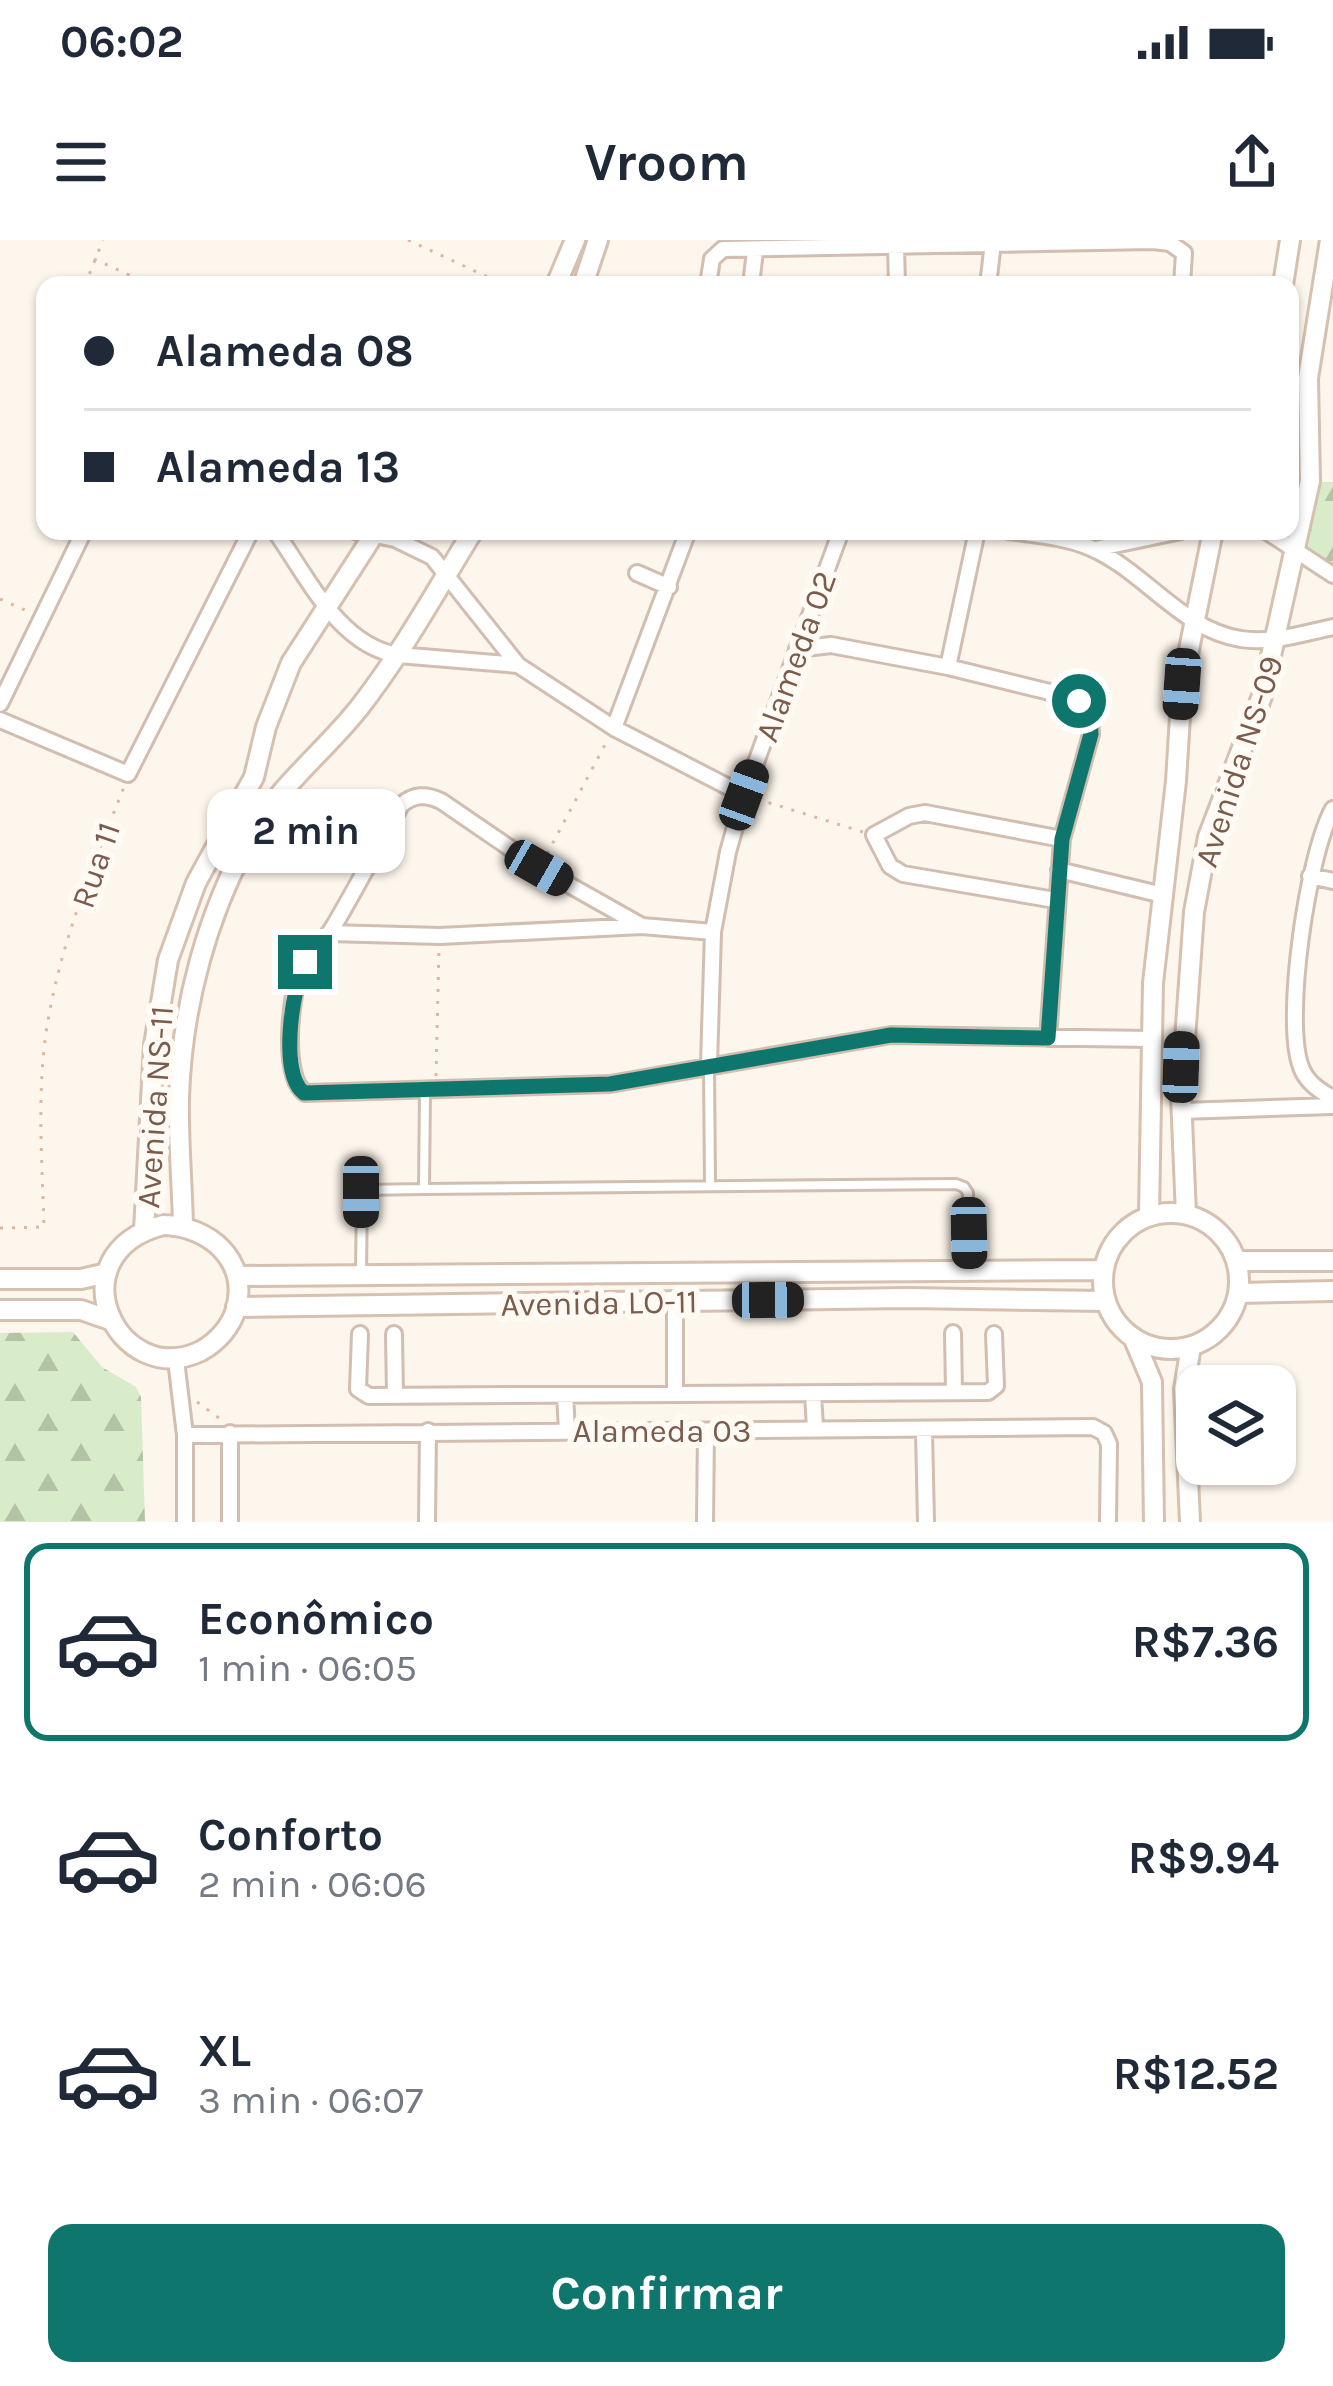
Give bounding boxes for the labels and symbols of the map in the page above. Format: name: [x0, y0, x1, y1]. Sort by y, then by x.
street label: Alameda 02: [748, 566, 844, 747]
car: [1162, 647, 1202, 721]
street label: Avenida NS-09: [1187, 651, 1291, 872]
route start: [1052, 674, 1106, 728]
car: [715, 755, 773, 835]
callout: 2 min: [206, 788, 404, 872]
street label: Rua 11: [64, 818, 128, 913]
car: [499, 834, 579, 902]
route end: [278, 935, 332, 989]
street label: Avenida NS-11: [129, 1005, 181, 1210]
car: [1162, 1030, 1200, 1104]
car: [343, 1156, 379, 1228]
car: [950, 1197, 988, 1269]
car: [732, 1281, 804, 1319]
street label: Avenida LO-11: [500, 1282, 698, 1324]
street label: Alameda 03: [573, 1412, 751, 1450]

